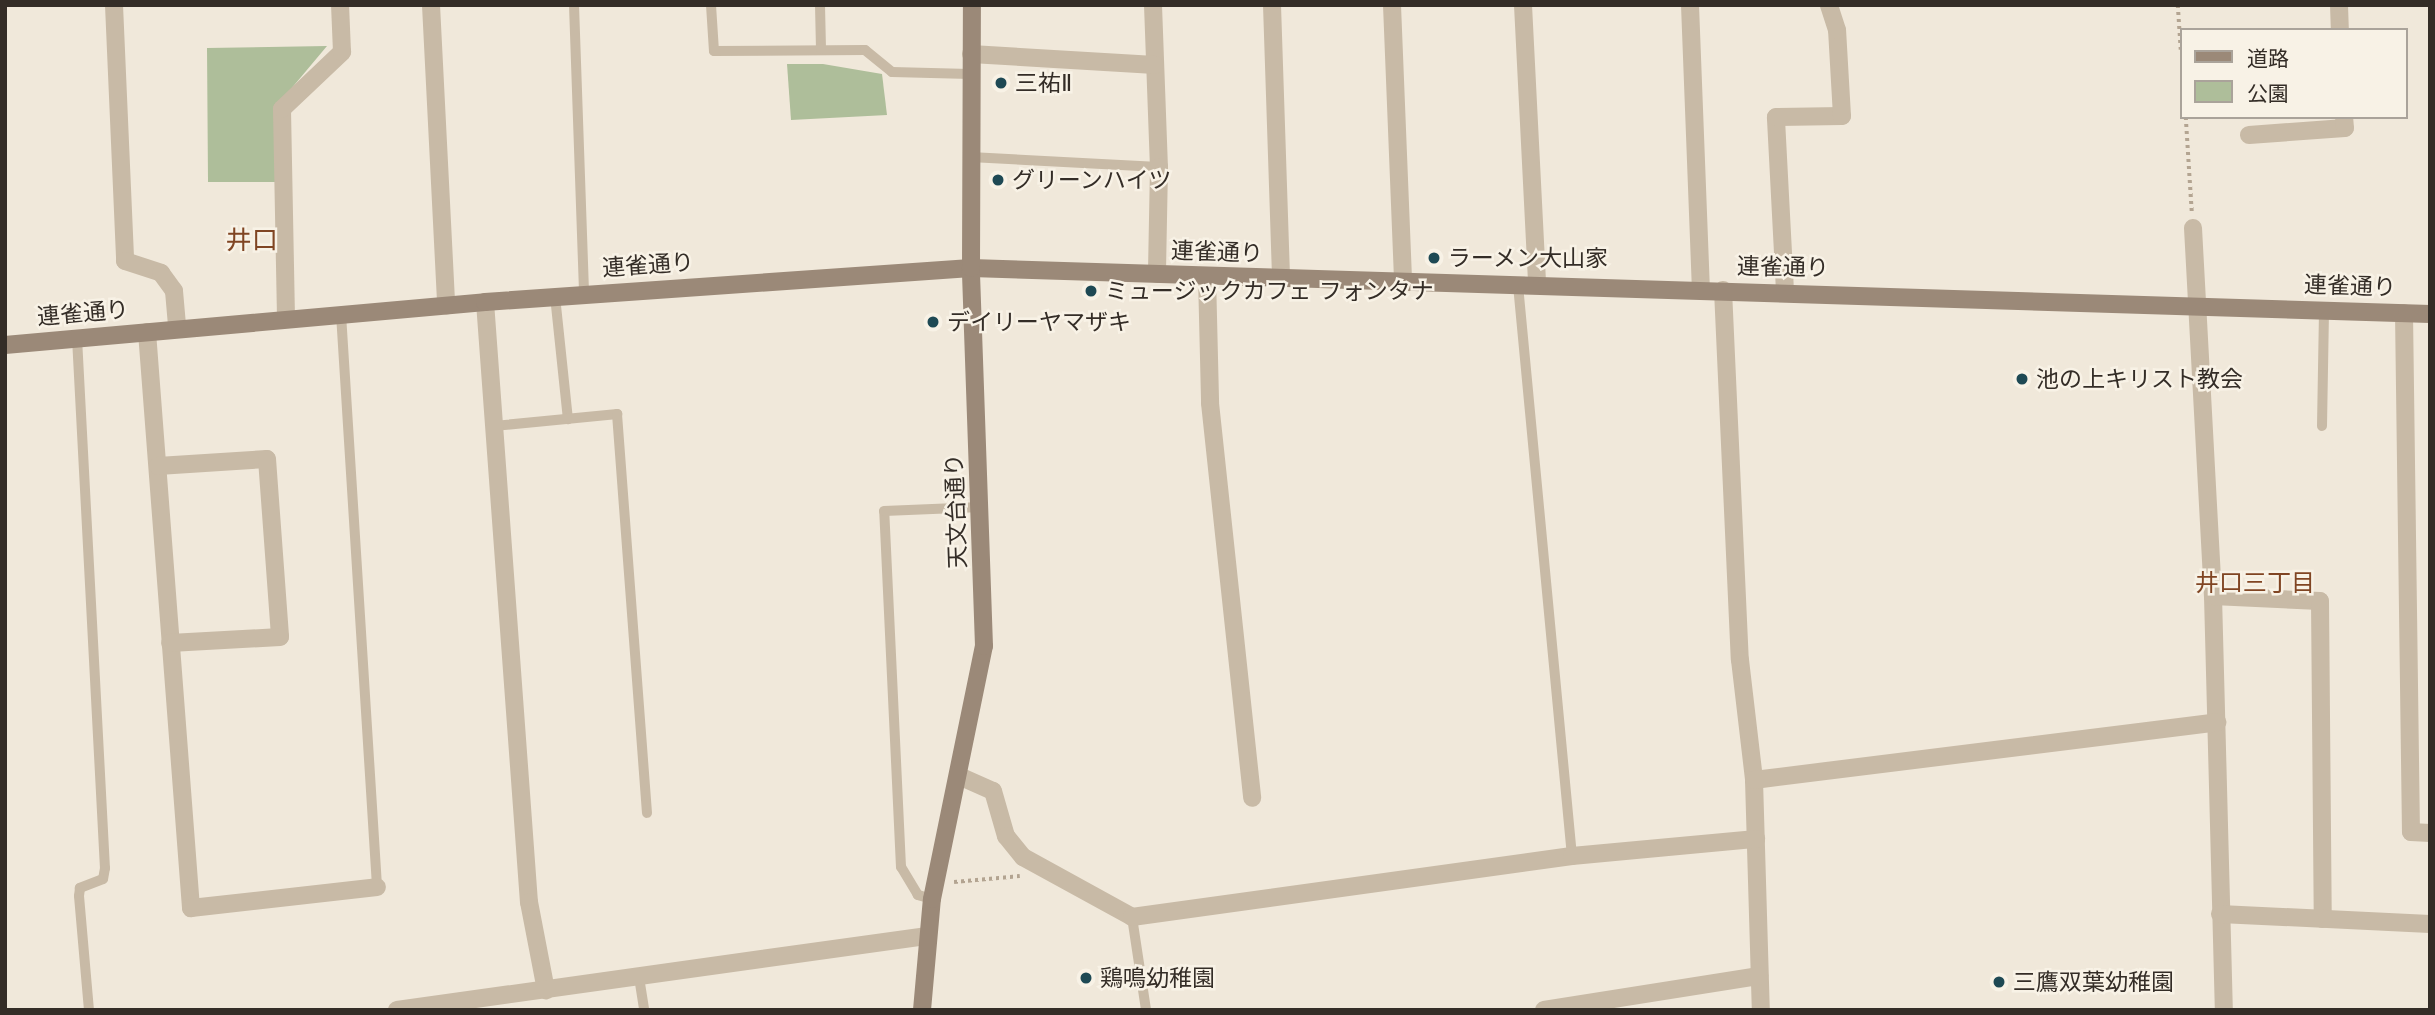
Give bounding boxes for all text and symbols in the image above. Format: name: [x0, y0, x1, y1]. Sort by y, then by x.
legend: [2180, 28, 2407, 119]
text: 道路: [2247, 47, 2289, 71]
place label: 三祐Ⅱ: [1015, 69, 1072, 97]
marker: 三祐Ⅱ: [993, 75, 1009, 91]
text: 公園: [2247, 82, 2289, 106]
place label: グリーンハイツ: [1012, 166, 1173, 194]
marker: グリーンハイツ: [990, 172, 1006, 188]
district label: 井口: [226, 225, 278, 257]
street label: 連雀通り: [1171, 237, 1263, 267]
place label: ラーメン大山家: [1448, 244, 1609, 272]
street label: 連雀通り: [601, 248, 695, 282]
marker: ラーメン大山家: [1426, 250, 1442, 266]
street label: 連雀通り: [1737, 252, 1829, 282]
street label: 連雀通り: [2304, 271, 2396, 301]
place label: ミュージックカフェ フォンタナ: [1105, 277, 1434, 305]
marker: ミュージックカフェ フォンタナ: [1083, 283, 1099, 299]
street label: 連雀通り: [36, 295, 130, 331]
place label: デイリーヤマザキ: [947, 308, 1131, 336]
marker: デイリーヤマザキ: [925, 314, 941, 330]
place label: 池の上キリスト教会: [2036, 365, 2243, 393]
marker: 池の上キリスト教会: [2014, 371, 2030, 387]
street label: 天文台通り: [940, 453, 972, 569]
district label: 井口三丁目: [2195, 570, 2315, 598]
place label: 鶏鳴幼稚園: [1100, 964, 1215, 992]
place label: 三鷹双葉幼稚園: [2013, 968, 2174, 996]
marker: 鶏鳴幼稚園: [1078, 970, 1094, 986]
marker: 三鷹双葉幼稚園: [1991, 974, 2007, 990]

